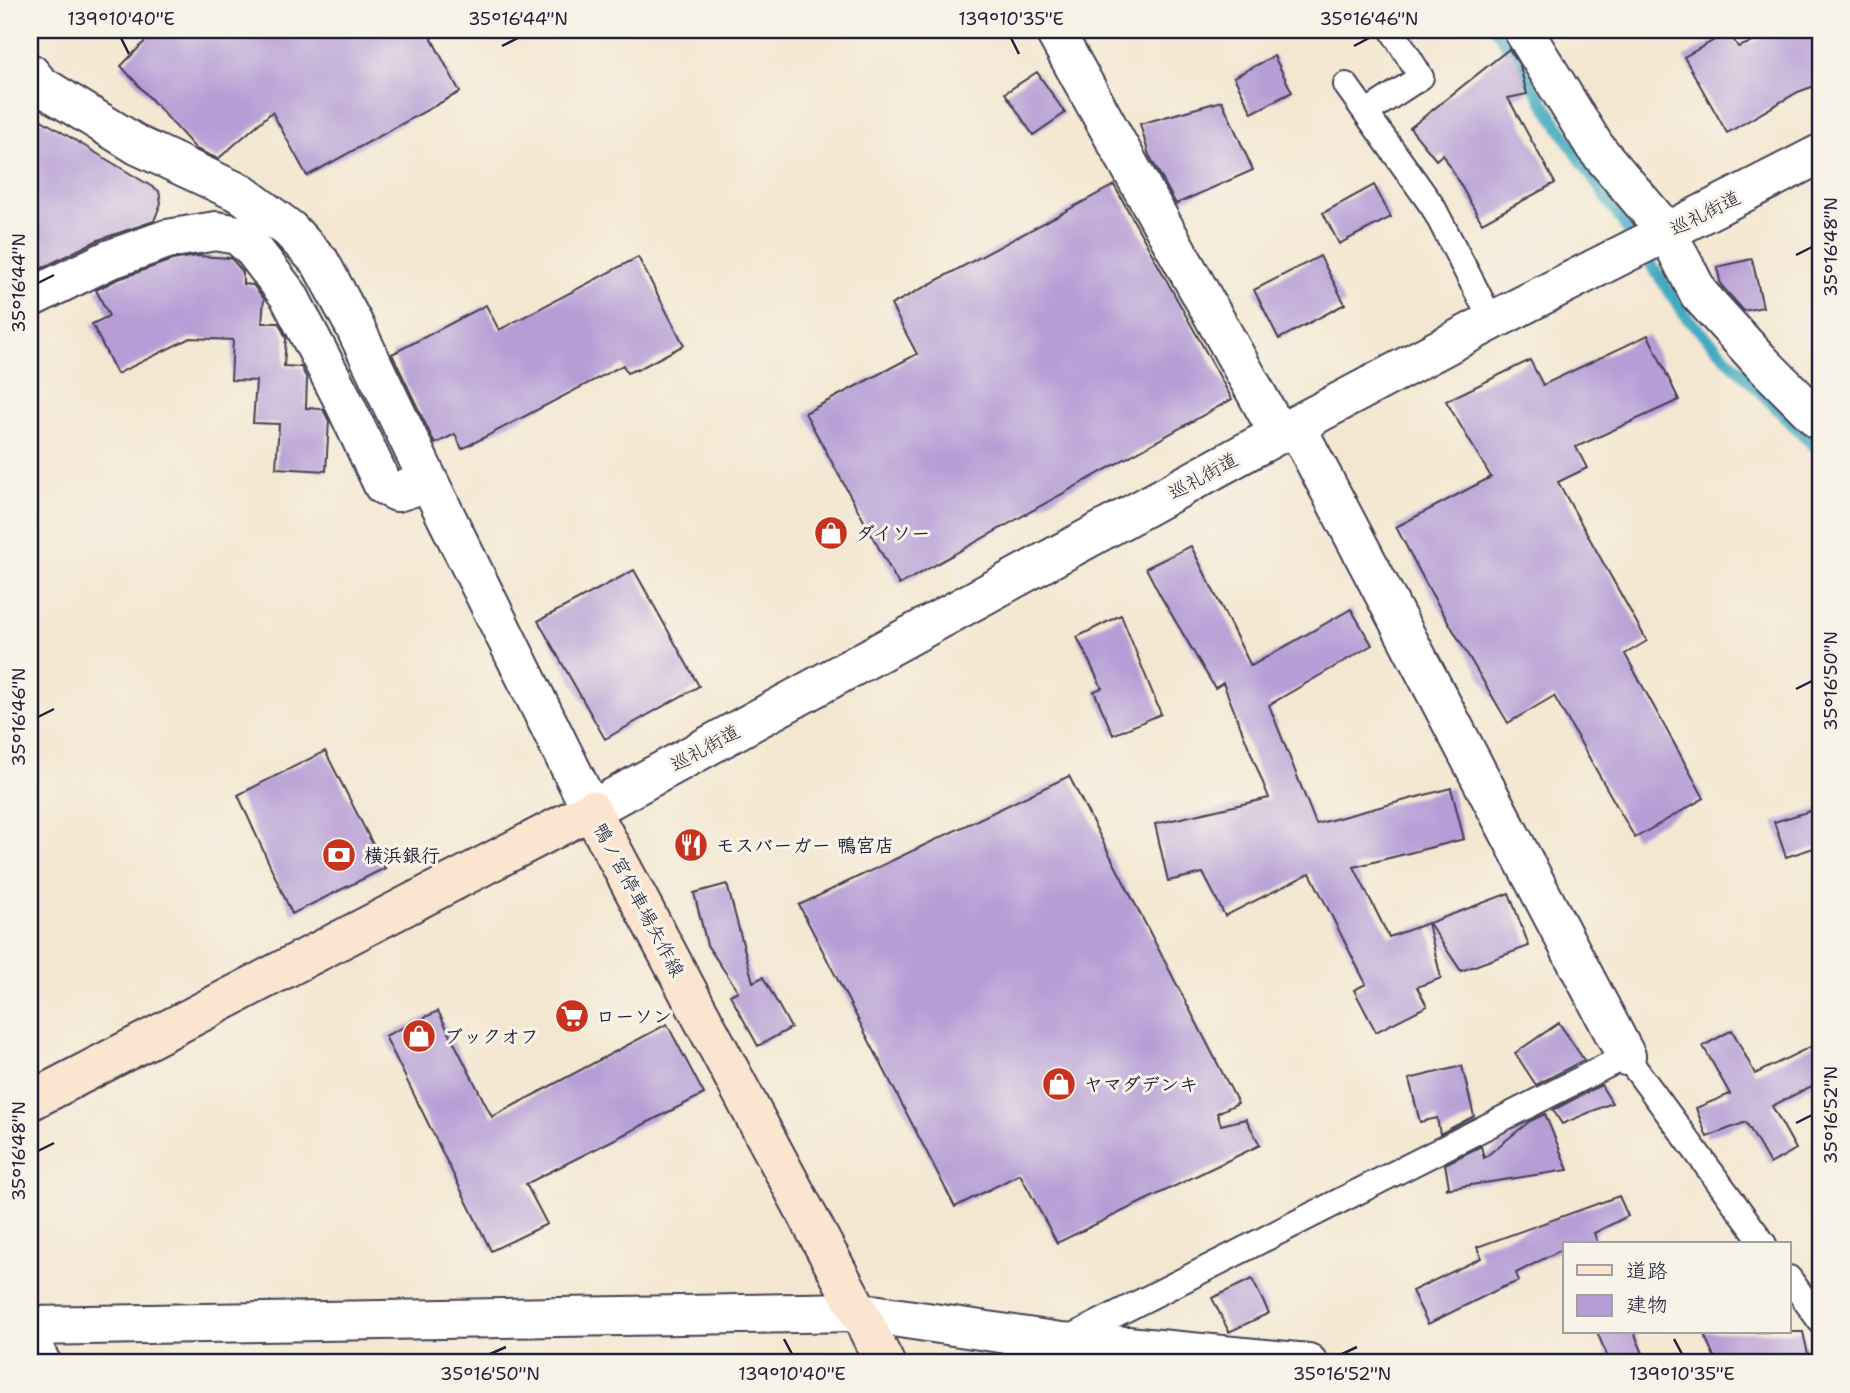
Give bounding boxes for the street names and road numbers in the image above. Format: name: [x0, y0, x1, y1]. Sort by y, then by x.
street label: 巡礼街道: [1665, 185, 1745, 241]
street label: 巡礼街道: [1164, 447, 1242, 505]
street label: 巡礼街道: [666, 719, 744, 777]
street label: 鴨ノ宮停車場矢作線: [588, 819, 690, 981]

